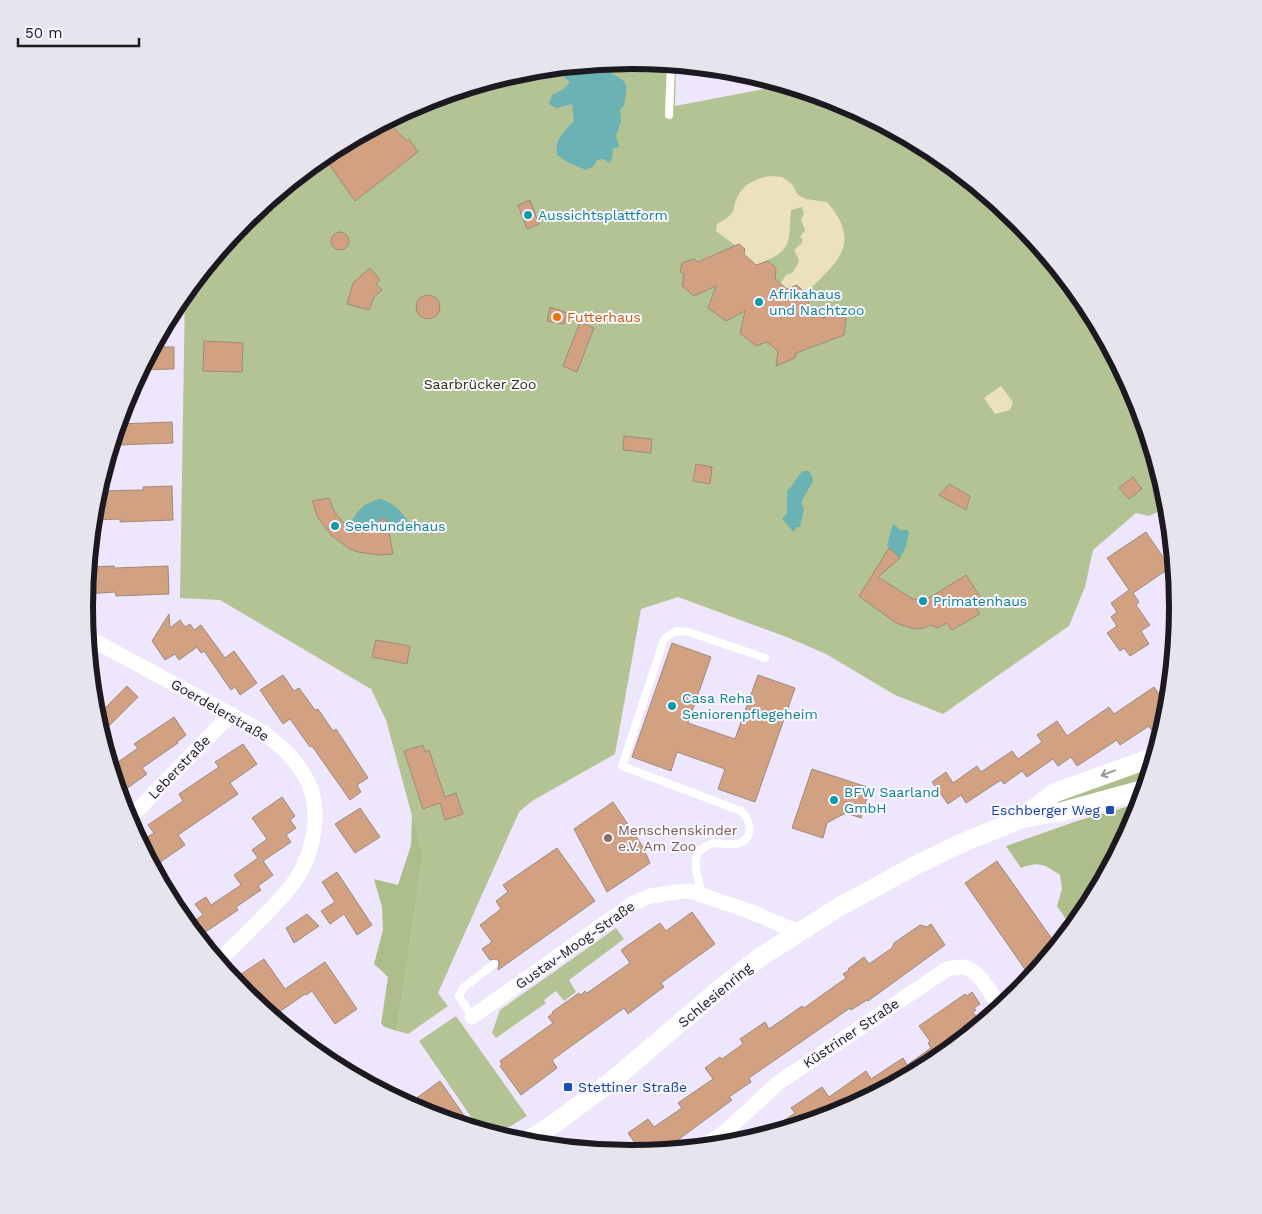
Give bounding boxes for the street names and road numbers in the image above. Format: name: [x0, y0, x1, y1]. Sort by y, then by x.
street label: Goerdelerstraße: [168, 676, 272, 744]
street label: Leberstraße: [145, 732, 213, 802]
street label: Gustav-Moog-Straße: [512, 898, 638, 992]
street label: Schlesienring: [675, 959, 756, 1030]
street label: Küstriner Straße: [800, 995, 902, 1071]

